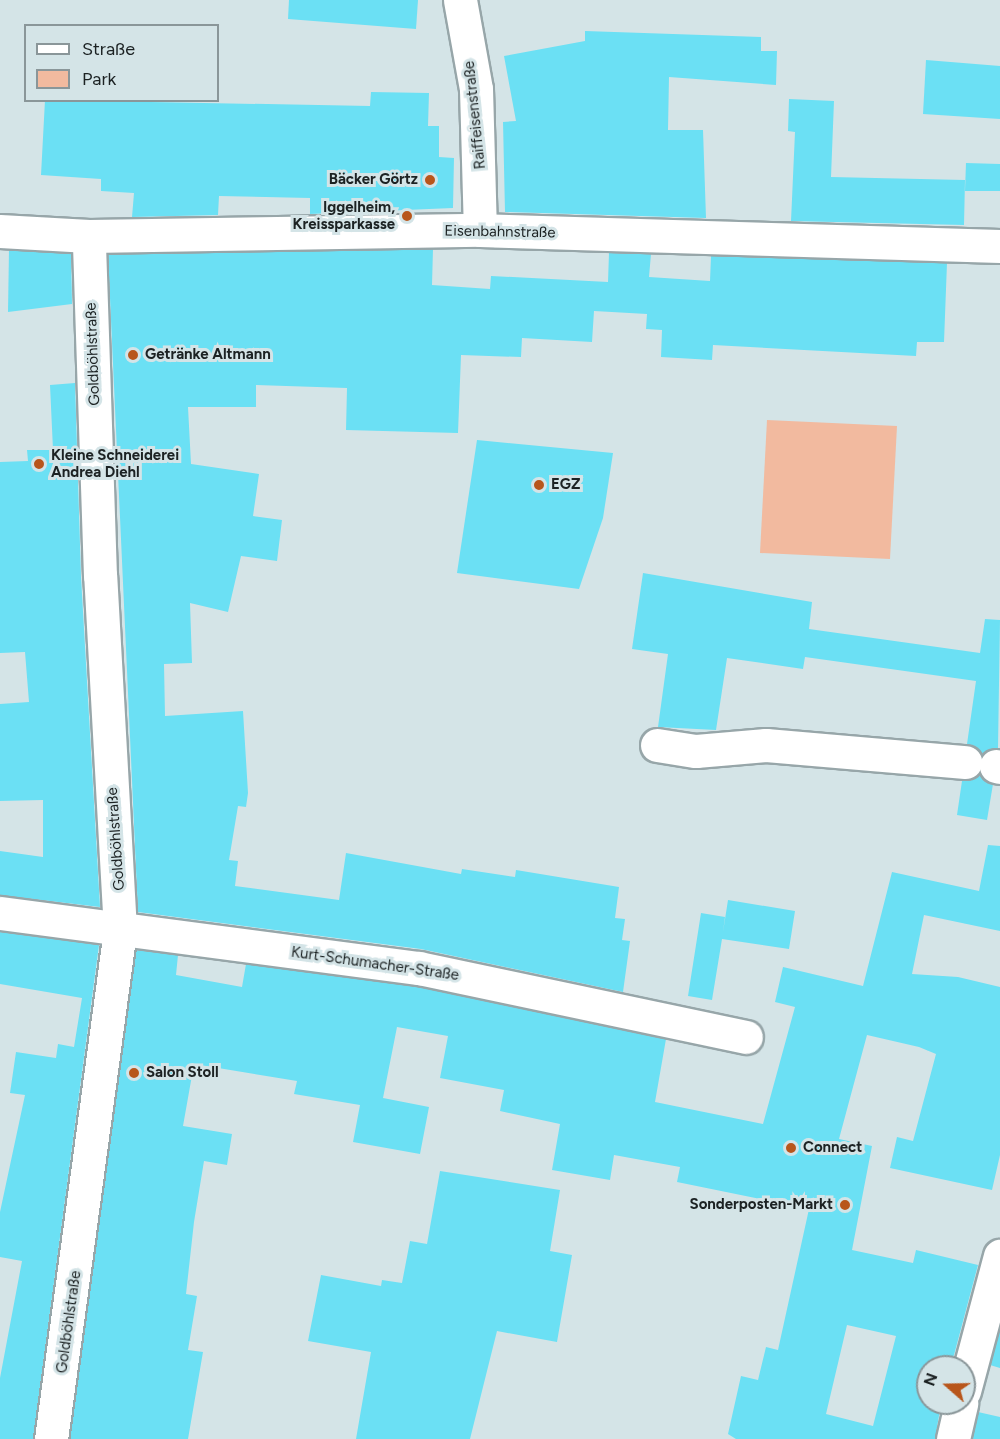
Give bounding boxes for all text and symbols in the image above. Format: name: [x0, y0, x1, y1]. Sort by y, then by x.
legend: [24, 24, 219, 102]
text: Straße: [82, 38, 135, 60]
street label: Raiffeisenstraße: [460, 60, 490, 170]
text: Park: [82, 68, 116, 90]
place label: Bäcker Görtz: [329, 171, 418, 189]
marker: Bäcker Görtz: [423, 173, 437, 187]
place label: Iggelheim, Kreissparkasse: [293, 198, 395, 233]
marker: Iggelheim, Kreissparkasse: [400, 209, 414, 223]
street label: Eisenbahnstraße: [444, 222, 556, 242]
street label: Goldböhlstraße: [82, 302, 104, 406]
place label: Getränke Altmann: [145, 346, 271, 364]
marker: Getränke Altmann: [126, 348, 140, 362]
place label: Kleine Schneiderei Andrea Diehl: [51, 446, 179, 481]
marker: Kleine Schneiderei Andrea Diehl: [32, 457, 46, 471]
place label: EGZ: [551, 476, 580, 494]
marker: EGZ: [532, 478, 546, 492]
street label: Goldböhlstraße: [103, 787, 129, 891]
street label: Kurt-Schumacher-Straße: [290, 943, 460, 985]
place label: Salon Stoll: [146, 1064, 219, 1082]
marker: Salon Stoll: [127, 1066, 141, 1080]
place label: Connect: [803, 1139, 862, 1157]
marker: Connect: [784, 1141, 798, 1155]
place label: Sonderposten-Markt: [690, 1196, 833, 1214]
marker: Sonderposten-Markt: [838, 1198, 852, 1212]
street label: Goldböhlstraße: [53, 1270, 85, 1374]
north arrow: [916, 1355, 976, 1415]
text: N: [919, 1370, 942, 1388]

